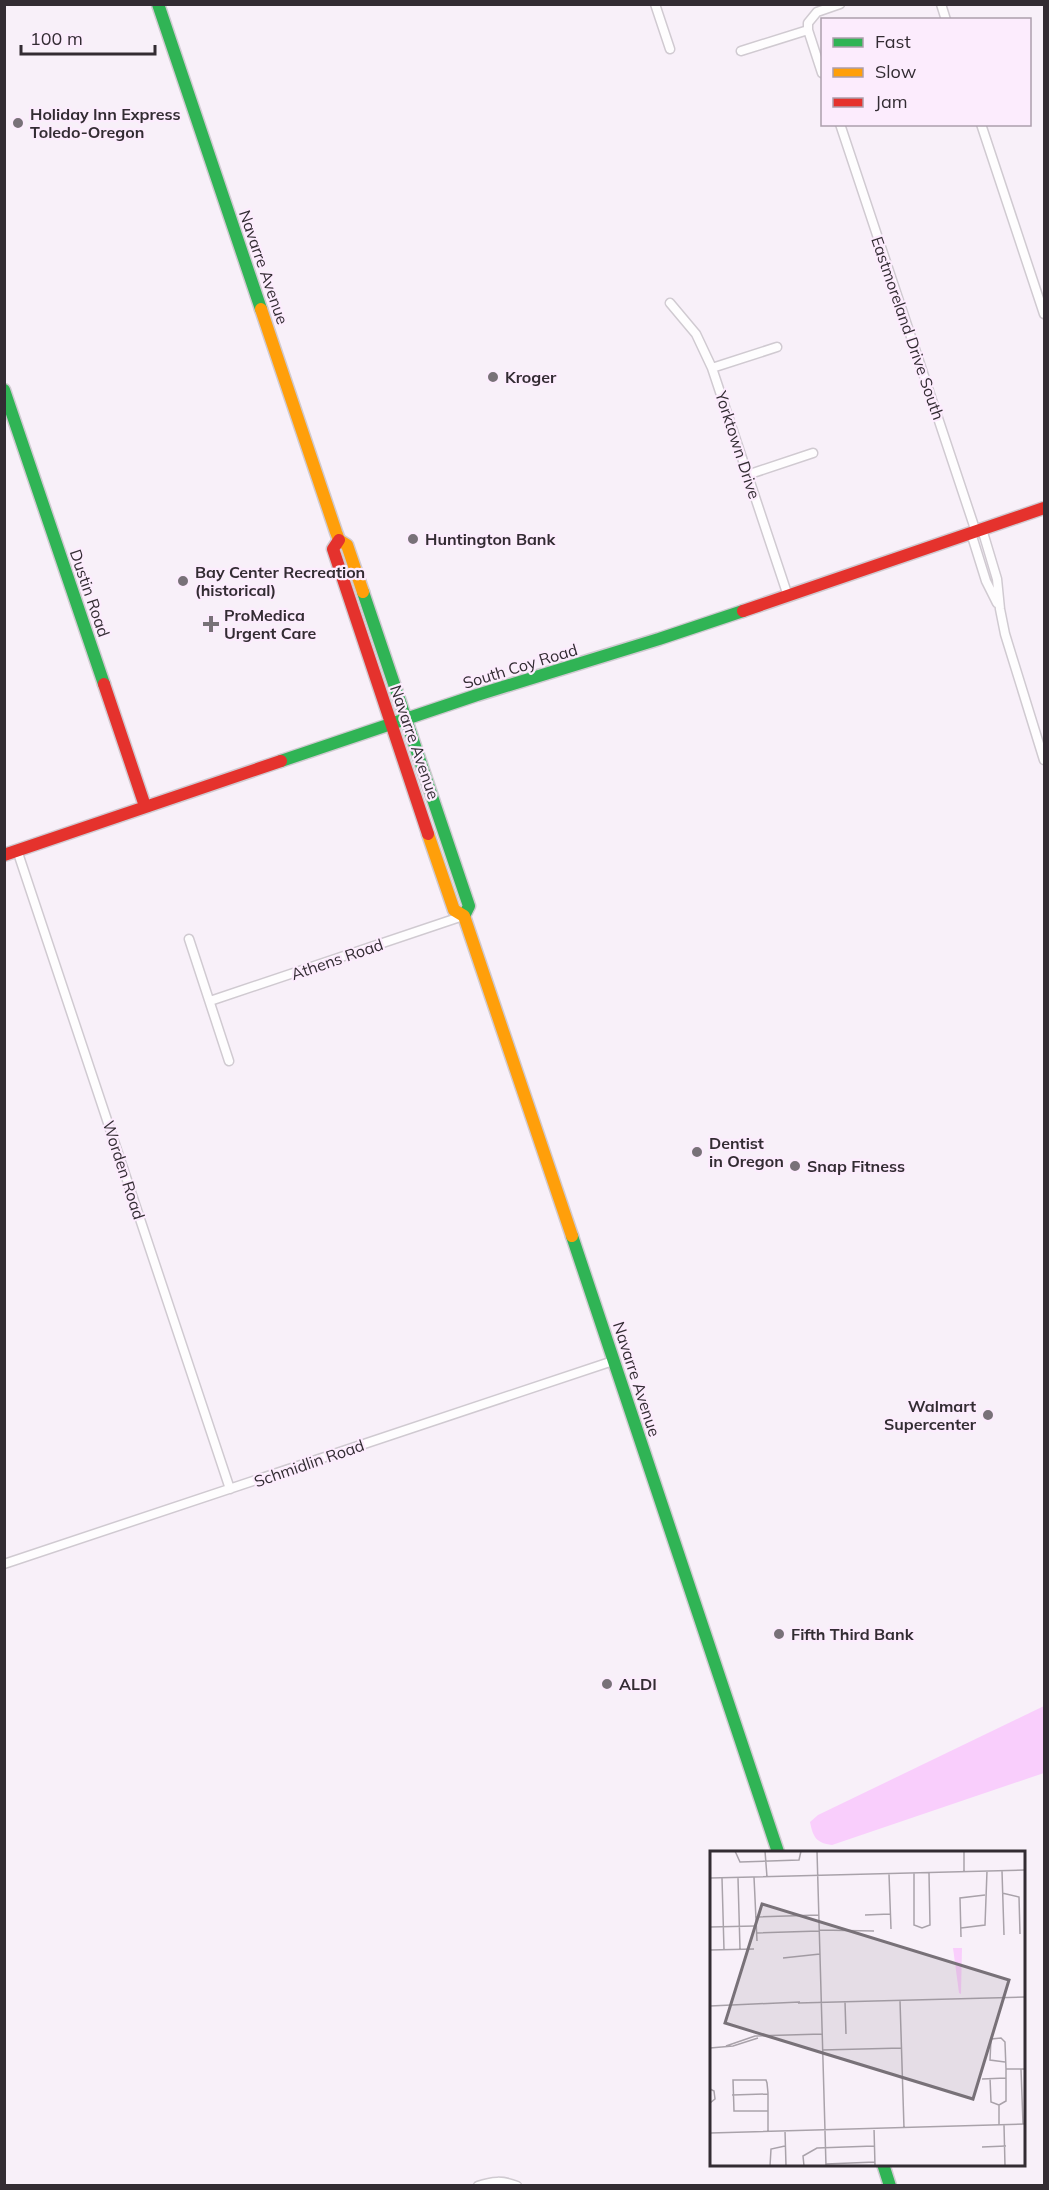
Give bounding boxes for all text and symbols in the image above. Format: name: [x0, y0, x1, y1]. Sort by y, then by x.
scale bar: [21, 18, 154, 56]
legend: [821, 18, 1031, 126]
text: 100 m: [30, 27, 83, 50]
text: Fast: [875, 30, 911, 53]
text: Slow: [875, 60, 917, 83]
text: Jam: [875, 90, 908, 113]
place label: Holiday Inn Express Toledo-Oregon: [30, 104, 180, 142]
marker: Holiday Inn Express Toledo-Oregon: [11, 116, 25, 130]
street label: Navarre Avenue: [235, 207, 293, 327]
street label: Eastmoreland Drive South: [867, 234, 949, 422]
place label: Kroger: [505, 367, 557, 387]
marker: Kroger: [486, 370, 500, 384]
street label: Yorktown Drive: [711, 388, 765, 501]
place label: Huntington Bank: [425, 529, 557, 549]
marker: Huntington Bank: [406, 532, 420, 546]
street label: Dustin Road: [66, 547, 114, 639]
place label: Bay Center Recreation (historical): [195, 562, 365, 600]
marker: Bay Center Recreation (historical): [176, 574, 190, 588]
place label: ProMedica Urgent Care: [224, 605, 317, 643]
marker: ProMedica Urgent Care: [202, 615, 220, 633]
street label: South Coy Road: [460, 639, 580, 693]
street label: Navarre Avenue: [386, 682, 444, 802]
street label: Athens Road: [288, 934, 386, 984]
street label: Worden Road: [99, 1118, 149, 1222]
place label: Dentist in Oregon: [709, 1133, 784, 1171]
marker: Dentist in Oregon: [690, 1145, 704, 1159]
place label: Snap Fitness: [807, 1156, 905, 1176]
marker: Snap Fitness: [788, 1159, 802, 1173]
street label: Navarre Avenue: [609, 1319, 665, 1439]
place label: Walmart Supercenter: [884, 1396, 977, 1434]
marker: Walmart Supercenter: [981, 1408, 995, 1422]
street label: Schmidlin Road: [251, 1435, 367, 1491]
place label: Fifth Third Bank: [791, 1624, 915, 1644]
marker: Fifth Third Bank: [772, 1627, 786, 1641]
place label: ALDI: [619, 1674, 657, 1694]
marker: ALDI: [600, 1677, 614, 1691]
inset map: [710, 1851, 1025, 2166]

